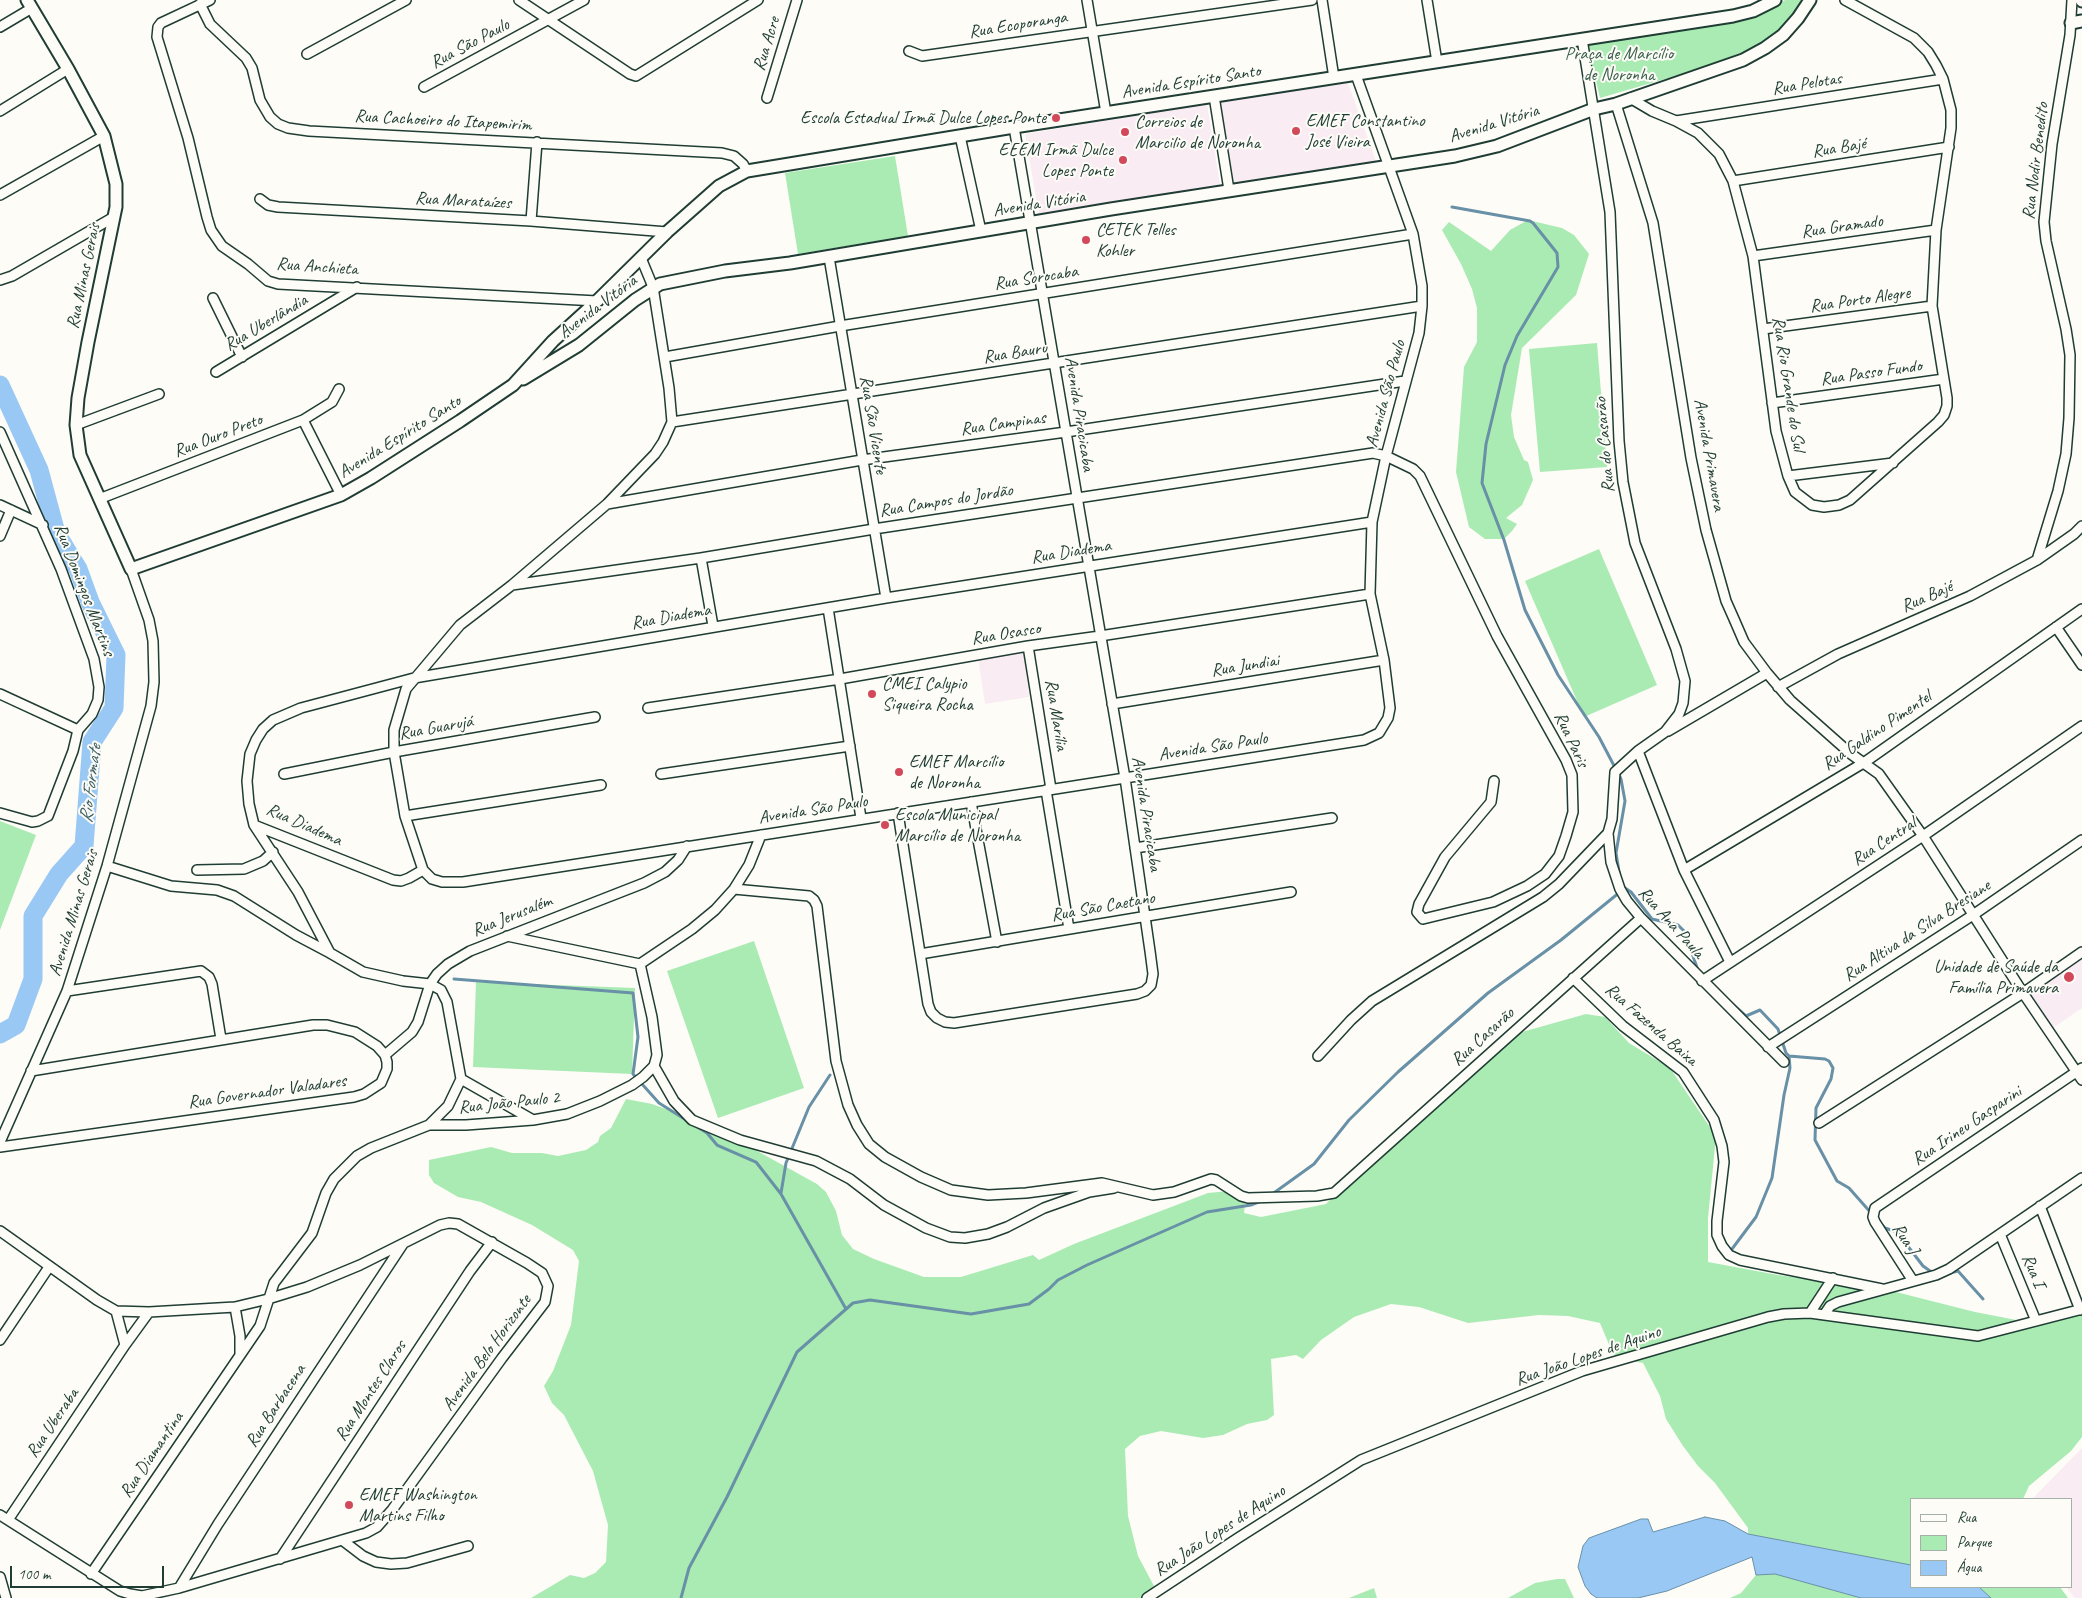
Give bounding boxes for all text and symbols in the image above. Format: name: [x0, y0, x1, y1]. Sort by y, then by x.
street label: Rua Ecoporanga: [967, 7, 1069, 43]
street label: Rua São Paulo: [427, 14, 513, 74]
street label: Rua Acre: [749, 14, 785, 74]
park label: Praça de Marcílio de Noronha: [1565, 43, 1673, 86]
street label: Avenida Espírito Santo: [1120, 60, 1262, 104]
street label: Rua Pelotas: [1771, 68, 1843, 100]
street label: Avenida Vitória: [1447, 100, 1541, 148]
street label: Rua Nodir Benedito: [2018, 101, 2054, 221]
street label: Rua Cachoeiro do Itapemirim: [354, 106, 532, 136]
place label: Escola Estadual Irmã Dulce Lopes Ponte: [800, 107, 1046, 129]
place label: EMEF Constantino José Vieira: [1306, 110, 1425, 152]
place label: Correios de Marcilio de Noronha: [1135, 111, 1260, 154]
marker: Escola Estadual Irmã Dulce Lopes Ponte: [1050, 112, 1062, 124]
marker: EMEF Constantino José Vieira: [1290, 125, 1302, 137]
marker: Correios de Marcilio de Noronha: [1119, 126, 1131, 138]
street label: Rua Bajé: [1811, 133, 1867, 163]
place label: EEEM Irmã Dulce Lopes Ponte: [999, 139, 1113, 182]
marker: EEEM Irmã Dulce Lopes Ponte: [1117, 154, 1129, 166]
street label: Avenida Vitória: [992, 186, 1086, 222]
street label: Rua Marataízes: [414, 188, 512, 214]
street label: Rua Gramado: [1800, 211, 1884, 243]
place label: CETEK Telles Kohler: [1096, 219, 1175, 262]
street label: Rua Minas Gerais: [62, 221, 106, 331]
marker: CETEK Telles Kohler: [1080, 234, 1092, 246]
street label: Rua Anchieta: [276, 253, 358, 281]
street label: Rua Sorocaba: [993, 261, 1079, 295]
street label: Avenida Vitória: [554, 270, 642, 344]
street label: Rua Porto Alegre: [1808, 282, 1912, 318]
street label: Rua Uberlândia: [220, 290, 312, 356]
street label: Rua Rio Grande do Sul: [1767, 315, 1809, 453]
street label: Rua Bauru: [982, 337, 1048, 369]
street label: Avenida São Paulo: [1361, 338, 1411, 450]
street label: Avenida Piracicaba: [1059, 355, 1099, 473]
street label: Rua Passo Fundo: [1819, 355, 1923, 391]
street label: Rua São Vicente: [855, 374, 891, 476]
street label: Avenida Espírito Santo: [335, 391, 465, 483]
street label: Rua do Casarão: [1590, 396, 1620, 494]
street label: Avenida Primavera: [1688, 397, 1730, 513]
street label: Rua Campinas: [959, 407, 1047, 441]
street label: Rua Ouro Preto: [171, 409, 265, 463]
street label: Rua Campos do Jordão: [878, 480, 1014, 522]
street label: Rua Domingos Martins: [49, 521, 119, 659]
street label: Rua Diadema: [1030, 535, 1112, 569]
street label: Rua Bajé: [1898, 576, 1956, 618]
street label: Rua Diadema: [630, 599, 712, 635]
street label: Rua Osasco: [970, 618, 1042, 650]
street label: Rua Jundiai: [1210, 650, 1280, 682]
place label: CMEI Calypio Siqueira Rocha: [882, 673, 973, 716]
street label: Rua Marília: [1040, 678, 1072, 752]
street label: Rua Galdino Pimentel: [1818, 687, 1936, 775]
marker: CMEI Calypio Siqueira Rocha: [866, 688, 878, 700]
street label: Rua Paris: [1549, 709, 1593, 771]
street label: Rua Guarujá: [397, 711, 475, 745]
street label: Avenida São Paulo: [1157, 728, 1269, 766]
water label: Rio Formate: [75, 744, 107, 824]
place label: EMEF Marcílio de Noronha: [909, 751, 1003, 794]
street label: Avenida Piracicaba: [1126, 755, 1166, 873]
marker: EMEF Marcílio de Noronha: [893, 766, 905, 778]
street label: Avenida São Paulo: [757, 791, 869, 829]
street label: Rua Diadema: [263, 799, 345, 851]
place label: Escola Municipal Marcílio de Noronha: [895, 804, 1020, 846]
street label: Rua Central: [1848, 813, 1920, 871]
marker: Escola Municipal Marcílio de Noronha: [879, 819, 891, 831]
street label: Avenida Minas Gerais: [44, 847, 104, 979]
street label: Rua Altiva da Silva Bresiane: [1839, 875, 1995, 987]
street label: Rua Ana Paula: [1633, 883, 1709, 963]
street label: Rua São Caetano: [1050, 887, 1156, 927]
street label: Rua Jerusalém: [469, 890, 555, 942]
place label: Unidade de Saúde da Família Primavera: [1934, 956, 2058, 999]
marker: Unidade de Saúde da Família Primavera: [2062, 970, 2076, 984]
street label: Rua Fazenda Baixa: [1600, 979, 1702, 1071]
street label: Rua Casarão: [1447, 1003, 1519, 1071]
street label: Rua Governador Valadares: [186, 1070, 348, 1114]
street label: Rua Irineu Gasparini: [1908, 1081, 2026, 1171]
street label: Rua João Paulo 2: [457, 1087, 561, 1119]
street label: Rua J: [1887, 1219, 1923, 1259]
street label: Rua I: [2016, 1251, 2050, 1291]
street label: Avenida Belo Horizonte: [438, 1291, 536, 1415]
street label: Rua João Lopes de Aquino: [1513, 1321, 1663, 1391]
street label: Rua Montes Claros: [330, 1337, 412, 1445]
street label: Rua Barbacena: [241, 1360, 311, 1452]
street label: Rua Uberaba: [22, 1384, 84, 1462]
street label: Rua Diamantina: [115, 1408, 189, 1502]
street label: Rua João Lopes de Aquino: [1150, 1481, 1290, 1581]
place label: EMEF Washington Martins Filho: [359, 1484, 477, 1526]
legend: [1910, 1498, 2072, 1588]
marker: EMEF Washington Martins Filho: [343, 1499, 355, 1511]
text: Rua: [1957, 1508, 1976, 1527]
text: Parque: [1957, 1533, 1991, 1552]
scale bar: [12, 1556, 166, 1588]
text: Água: [1957, 1558, 1981, 1577]
text: 100 m: [18, 1565, 50, 1584]

